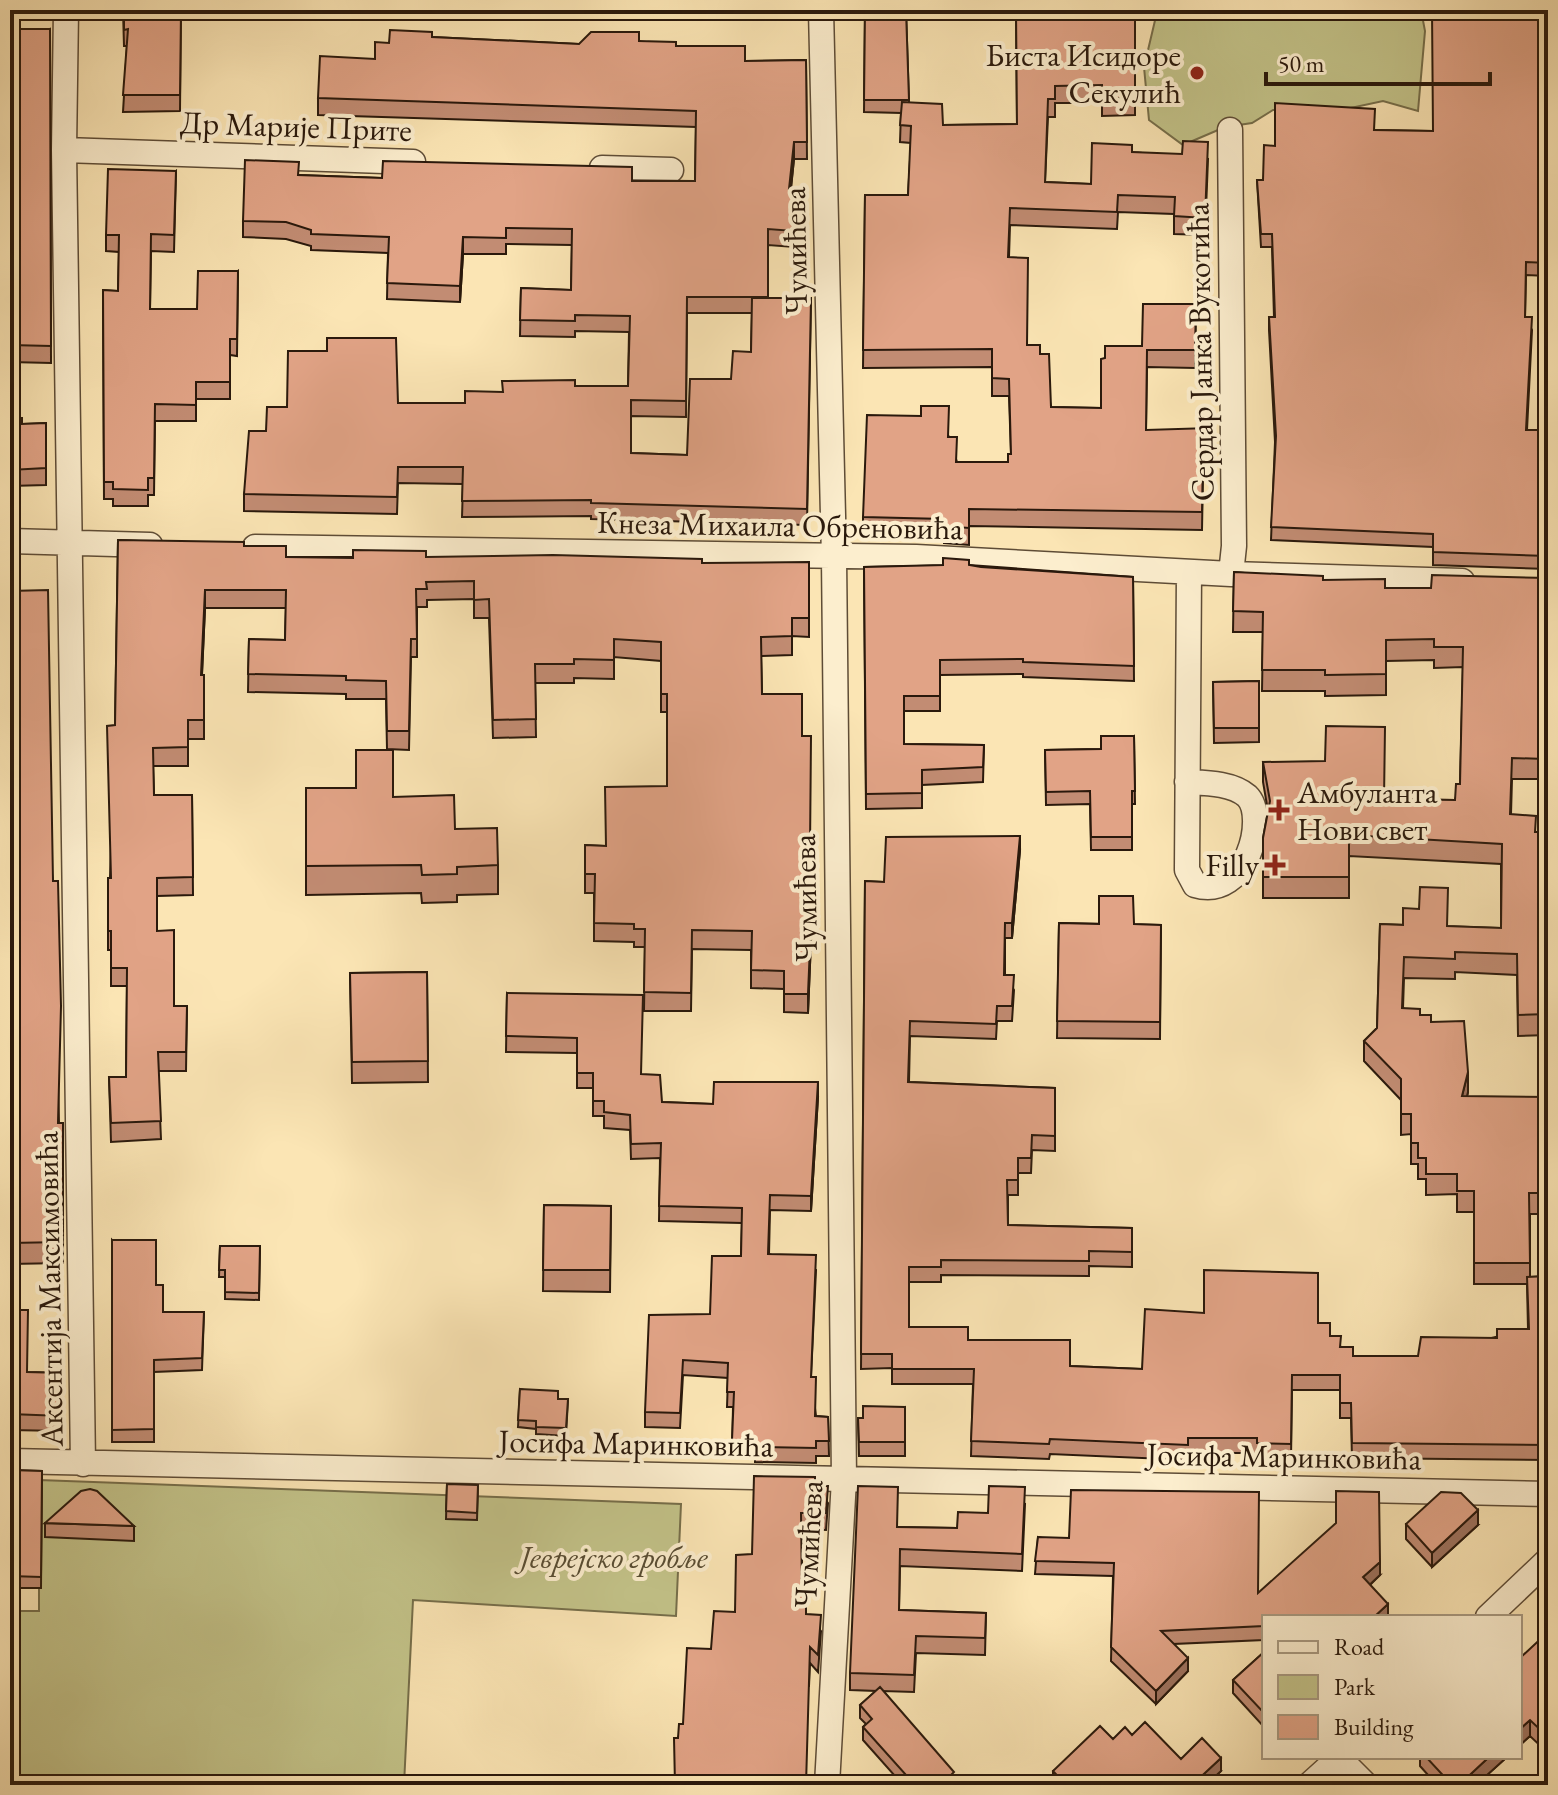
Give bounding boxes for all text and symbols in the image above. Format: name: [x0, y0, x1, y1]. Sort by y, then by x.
place label: Биста Исидоре Секулић: [985, 34, 1181, 113]
scale bar: [1266, 36, 1490, 86]
text: 50 m: [1278, 48, 1325, 79]
marker: Биста Исидоре Секулић: [1188, 64, 1206, 82]
street label: Др Марије Прите: [179, 101, 413, 151]
street label: Чумићева: [773, 186, 817, 315]
street label: Сердар Јанка Вукотића: [1176, 202, 1224, 502]
street label: Кнеза Михаила Обреновића: [597, 501, 964, 549]
place label: Амбуланта Нови свет: [1296, 771, 1438, 850]
marker: Амбуланта Нови свет: [1268, 799, 1290, 821]
street label: Чумићева: [783, 833, 827, 962]
place label: Filly: [1205, 844, 1260, 886]
marker: Filly: [1266, 856, 1284, 874]
street label: Аксентија Максимовића: [25, 1131, 73, 1448]
street label: Јосифа Маринковића: [495, 1420, 774, 1466]
street label: Јосифа Маринковића: [1143, 1433, 1422, 1479]
street label: Чумићева: [784, 1479, 832, 1609]
park label: Јеврејско гробље: [514, 1536, 709, 1578]
legend: [1262, 1615, 1522, 1759]
text: Road: [1334, 1631, 1385, 1662]
text: Park: [1334, 1671, 1376, 1702]
text: Building: [1334, 1711, 1414, 1742]

